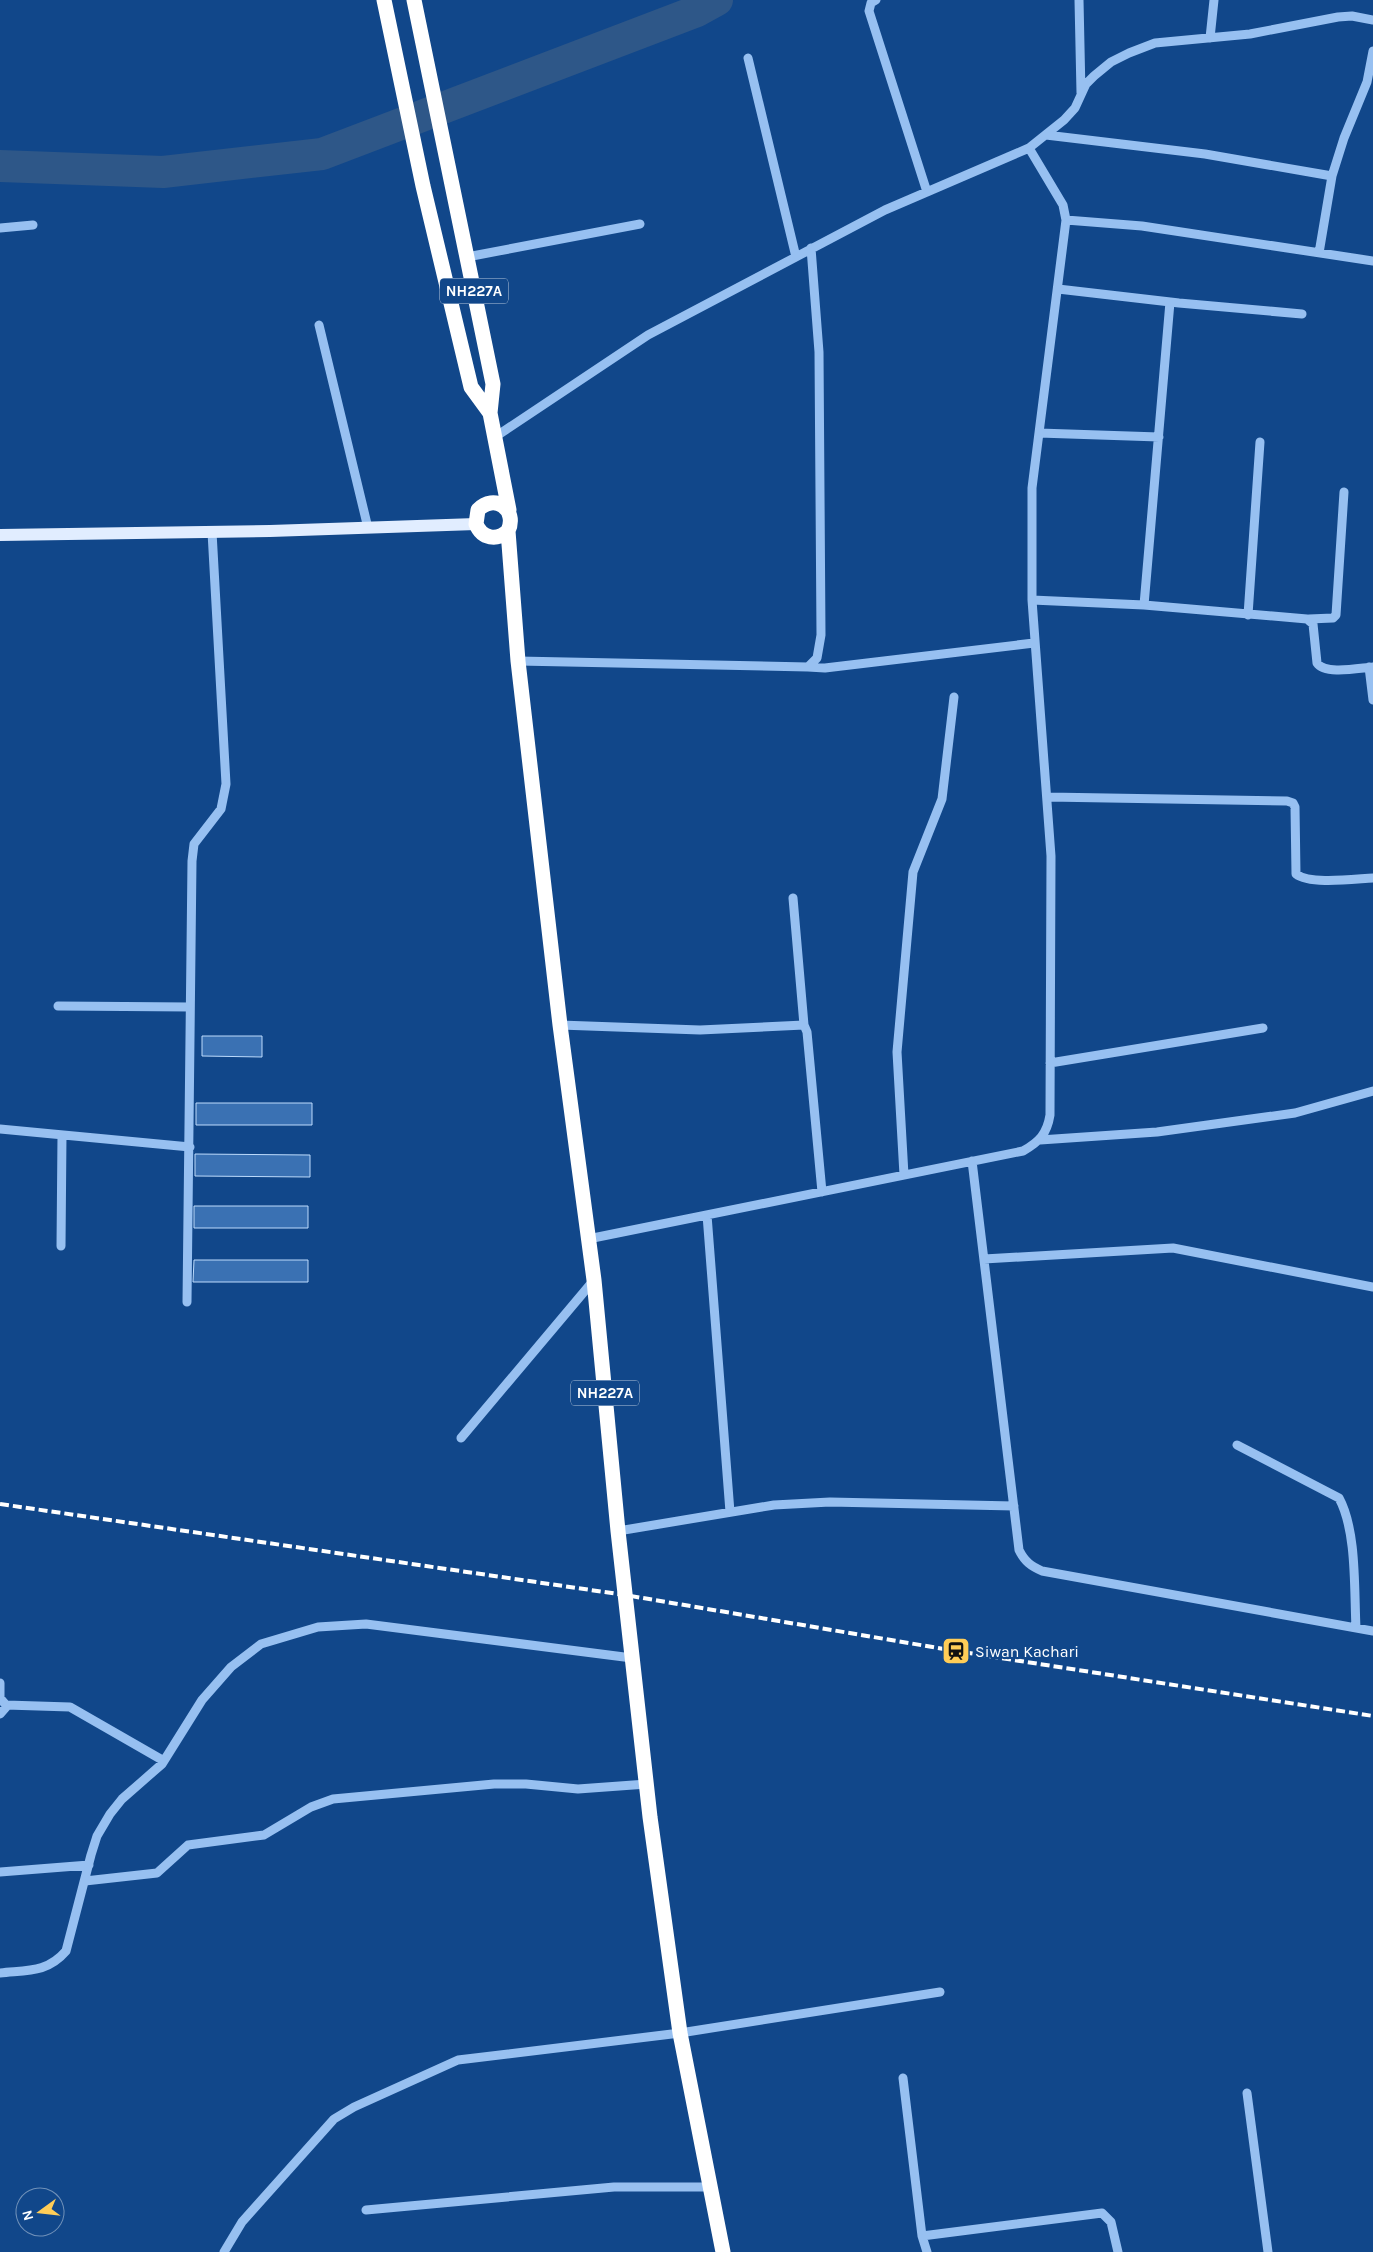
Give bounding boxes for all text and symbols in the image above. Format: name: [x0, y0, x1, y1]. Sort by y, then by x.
road number: NH227A: [440, 278, 508, 304]
road number: NH227A: [571, 1380, 639, 1406]
station icon: Siwan Kachari: [941, 1636, 971, 1666]
place label: Siwan Kachari: [975, 1642, 1079, 1661]
north arrow: [15, 2187, 65, 2237]
text: N: [18, 2208, 37, 2222]

